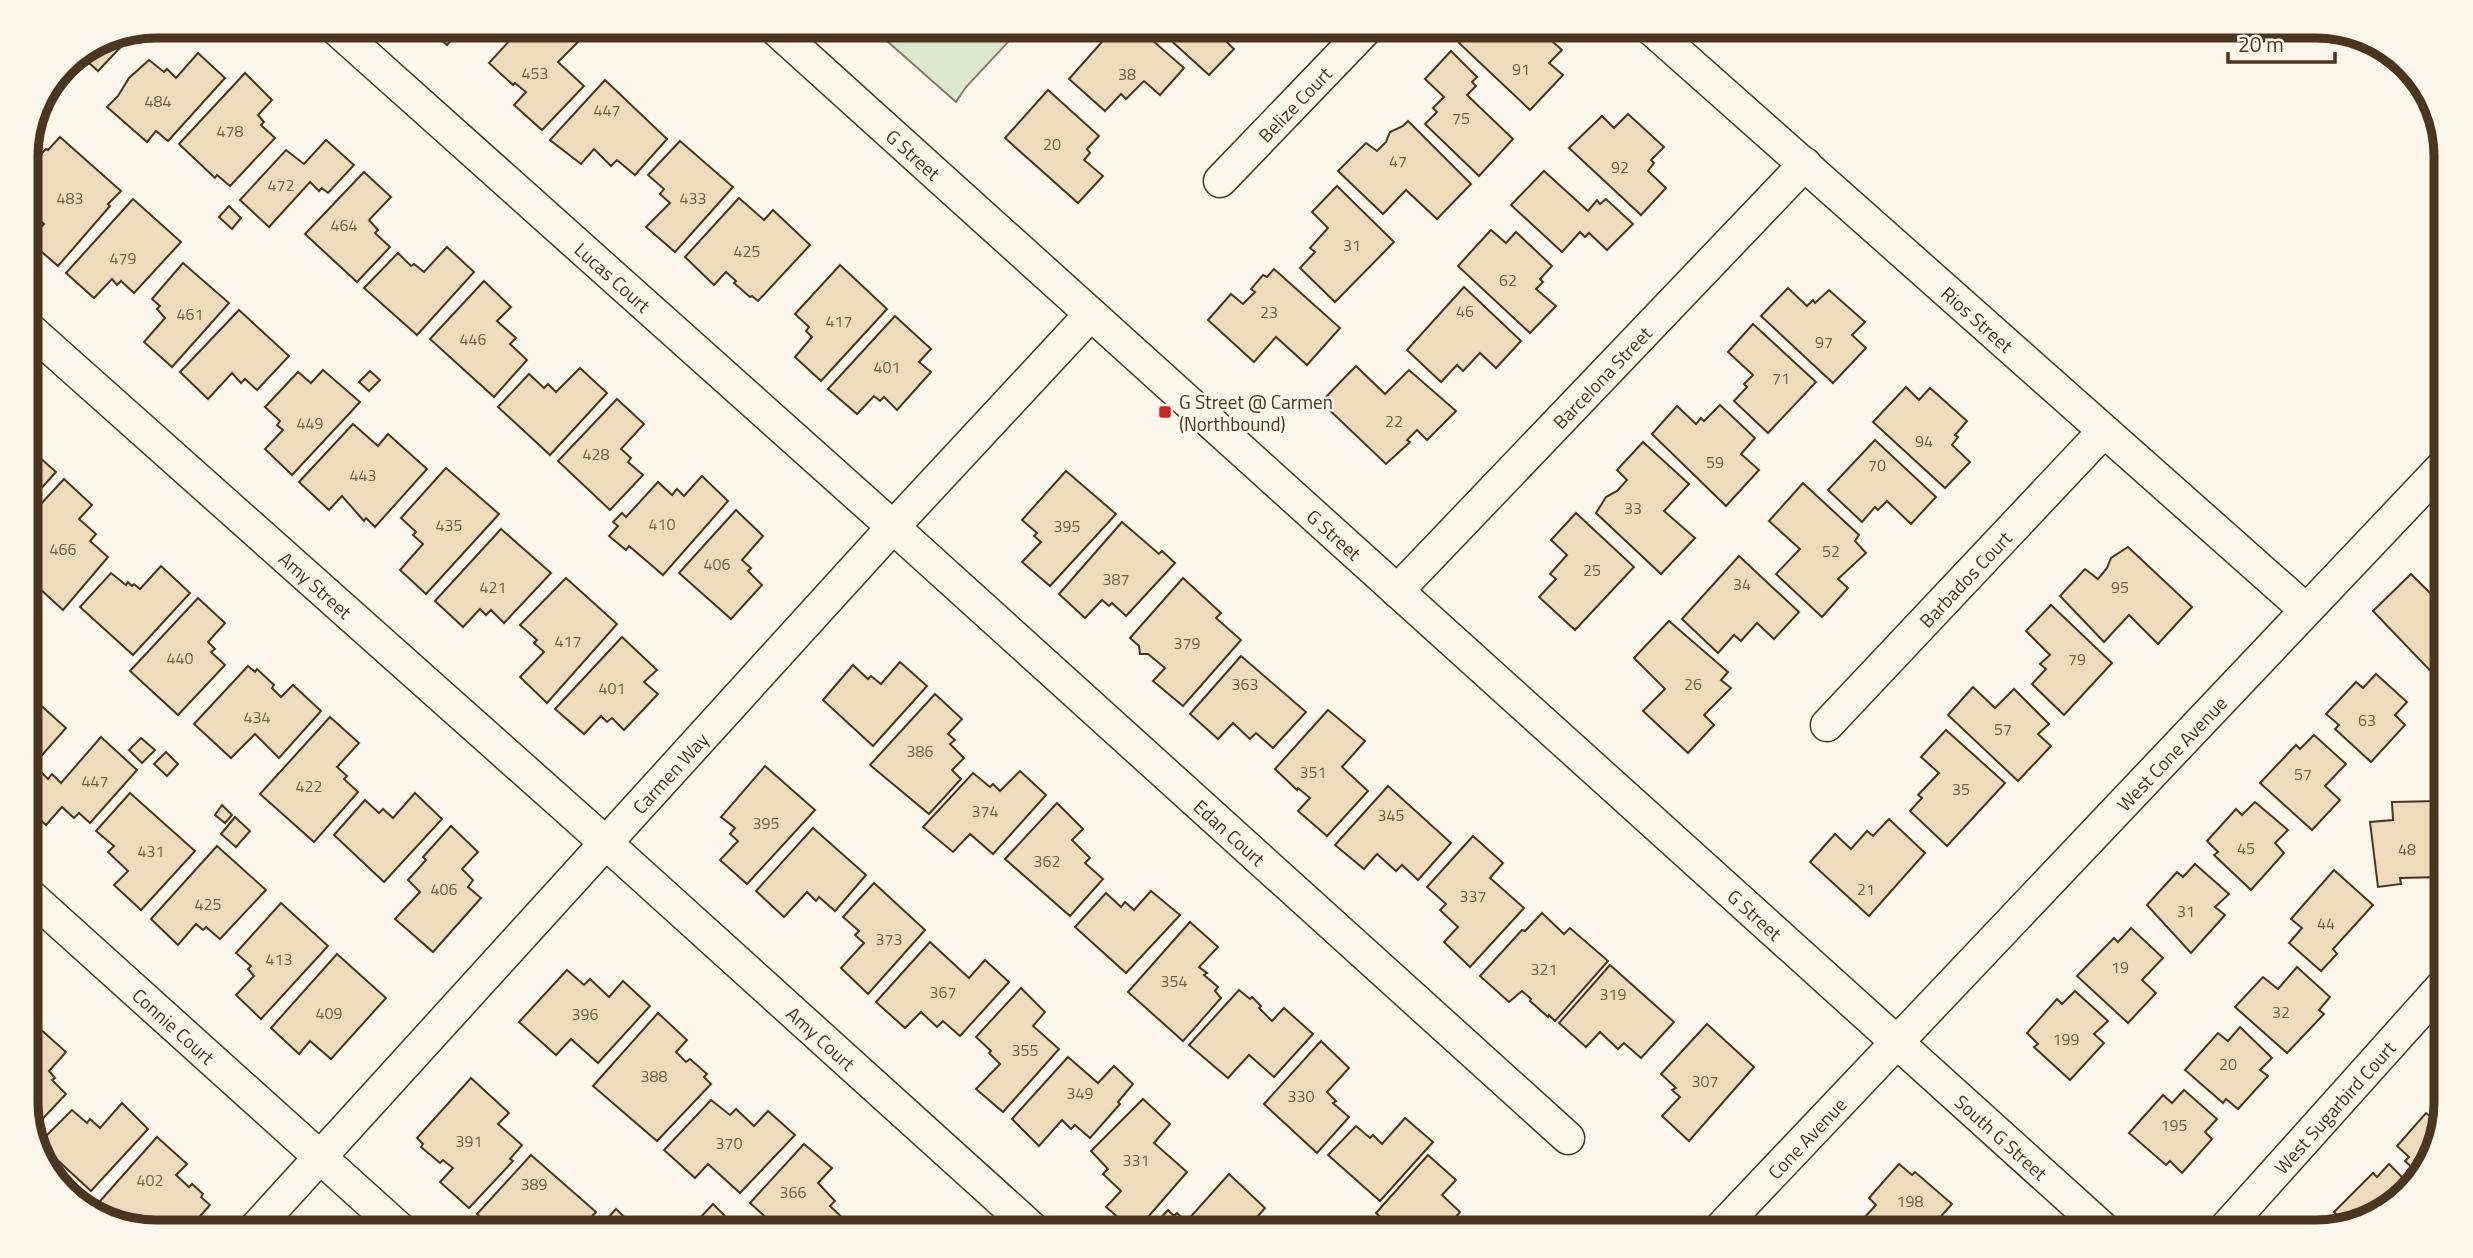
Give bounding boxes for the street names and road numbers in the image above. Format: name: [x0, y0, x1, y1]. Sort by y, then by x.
street label: Belize Court: [1250, 59, 1338, 148]
street label: G Street: [880, 122, 948, 187]
street label: Lucas Court: [569, 235, 658, 319]
street label: Rios Street: [1935, 279, 2021, 359]
street label: Barcelona Street: [1545, 319, 1658, 435]
street label: G Street: [1301, 502, 1369, 567]
street label: Barbados Court: [1912, 523, 2018, 634]
street label: Amy Street: [273, 544, 359, 625]
street label: West Cone Avenue: [2109, 689, 2233, 817]
street label: Carmen Way: [625, 725, 715, 820]
street label: Edan Court: [1188, 792, 1273, 873]
street label: G Street: [1721, 882, 1789, 947]
street label: Connie Court: [126, 981, 222, 1071]
street label: Amy Court: [780, 999, 863, 1077]
street label: West Sugarbird Court: [2266, 1034, 2402, 1180]
street label: South G Street: [1949, 1087, 2055, 1187]
street label: Cone Avenue: [1760, 1090, 1853, 1185]

